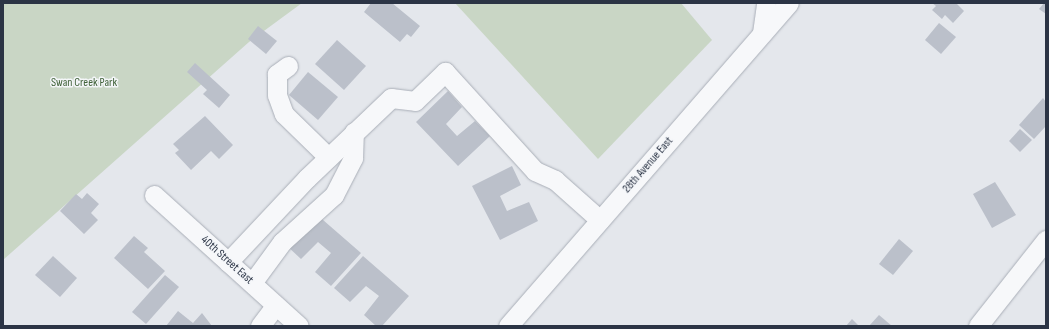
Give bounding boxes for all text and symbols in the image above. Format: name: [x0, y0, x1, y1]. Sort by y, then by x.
park label: Swan Creek Park: [51, 76, 117, 90]
street label: 28th Avenue East: [620, 134, 676, 196]
street label: 40th Street East: [198, 233, 256, 287]

